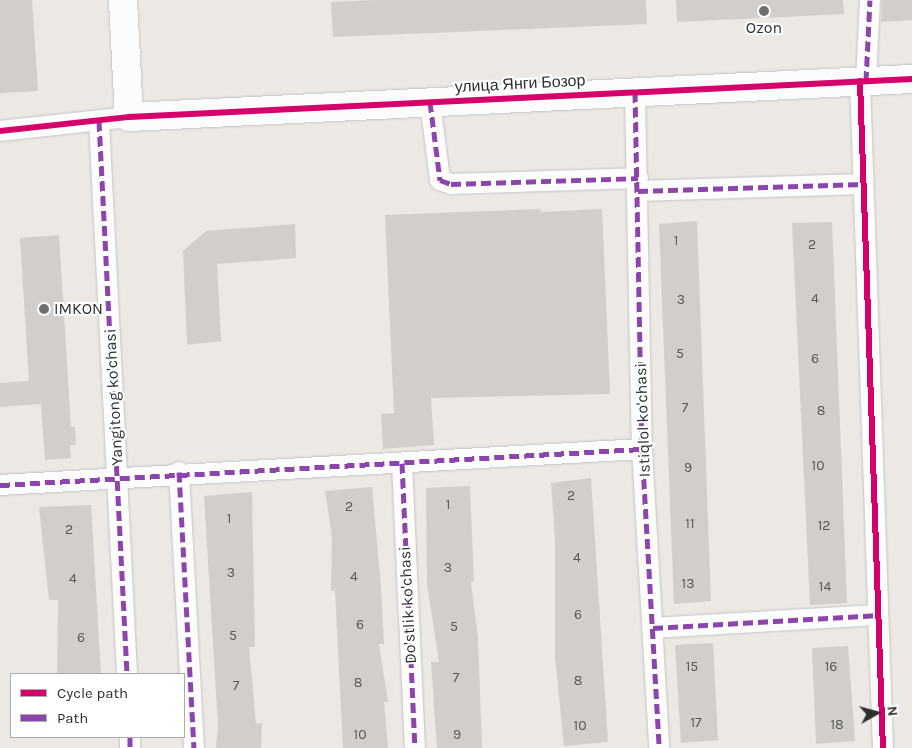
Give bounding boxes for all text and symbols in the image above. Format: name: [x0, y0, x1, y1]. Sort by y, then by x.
marker: Ozon: [758, 5, 770, 17]
place label: Ozon: [746, 18, 782, 38]
street label: улица Янги Бозор: [454, 71, 586, 97]
house number: 1: [674, 233, 678, 249]
house number: 2: [808, 237, 816, 253]
house number: 4: [811, 291, 819, 307]
house number: 3: [677, 292, 685, 308]
place label: IMKON: [54, 299, 103, 319]
marker: IMKON: [38, 303, 50, 315]
street label: Yangitong ko'chasi: [101, 328, 127, 466]
house number: 5: [676, 346, 684, 362]
house number: 6: [811, 351, 819, 367]
street label: Istiqlol ko'chasi: [631, 363, 655, 477]
house number: 7: [682, 400, 688, 416]
house number: 8: [817, 403, 825, 419]
house number: 10: [812, 458, 824, 474]
house number: 9: [684, 460, 692, 476]
house number: 2: [567, 488, 575, 504]
house number: 1: [446, 497, 450, 513]
house number: 2: [345, 499, 353, 515]
house number: 1: [227, 511, 231, 527]
house number: 11: [685, 516, 695, 532]
house number: 12: [818, 518, 830, 534]
house number: 2: [65, 522, 73, 538]
street label: Do'stlik ko'chasi: [395, 546, 421, 664]
house number: 4: [573, 550, 581, 566]
house number: 3: [444, 560, 452, 576]
house number: 3: [227, 565, 235, 581]
house number: 4: [350, 569, 358, 585]
house number: 4: [69, 571, 77, 587]
house number: 13: [682, 576, 694, 592]
house number: 14: [819, 579, 831, 595]
house number: 6: [574, 607, 582, 623]
house number: 6: [356, 617, 364, 633]
house number: 5: [450, 619, 458, 635]
house number: 5: [229, 628, 237, 644]
house number: 6: [77, 630, 85, 646]
house number: 15: [686, 659, 698, 675]
house number: 16: [825, 659, 837, 675]
house number: 7: [453, 670, 459, 686]
legend: [10, 673, 185, 738]
house number: 8: [574, 673, 582, 689]
house number: 8: [354, 675, 362, 691]
house number: 7: [233, 678, 239, 694]
text: Cycle path: [57, 684, 128, 702]
north arrow: [852, 688, 902, 738]
text: N: [883, 705, 901, 717]
text: Path: [57, 709, 88, 727]
house number: 17: [690, 715, 702, 731]
house number: 18: [830, 717, 844, 733]
house number: 10: [574, 718, 586, 734]
house number: 10: [354, 727, 366, 743]
house number: 9: [453, 727, 461, 743]

